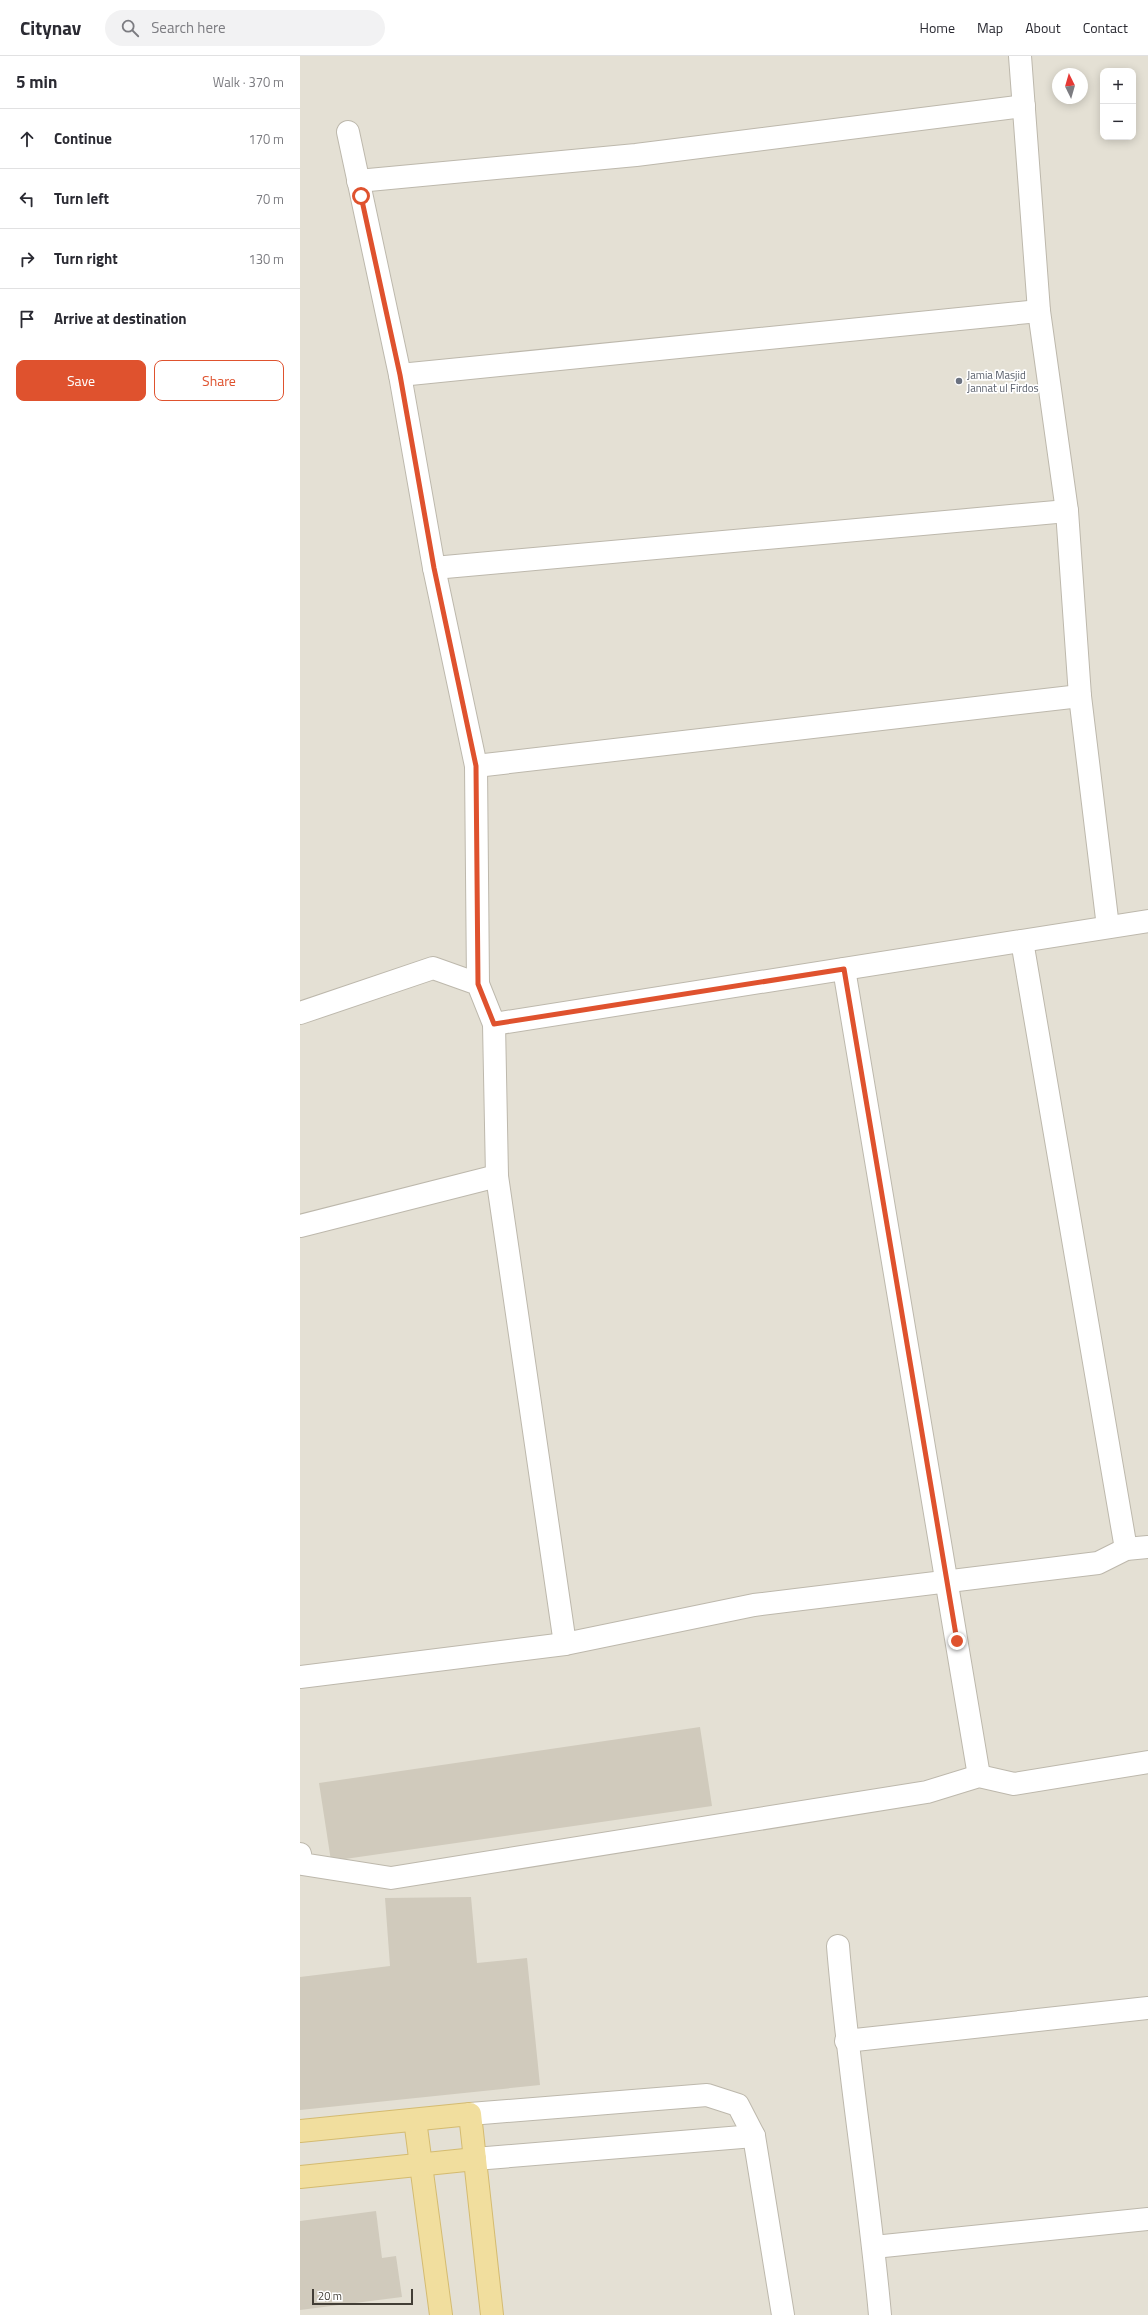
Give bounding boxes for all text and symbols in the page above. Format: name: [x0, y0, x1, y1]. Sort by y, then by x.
search box: [105, 10, 385, 46]
text: Citynav: [20, 13, 81, 42]
text: Search here: [151, 16, 226, 39]
icon: search: [119, 17, 141, 39]
text: Home: [920, 17, 955, 38]
text: Map: [977, 17, 1003, 38]
text: About: [1025, 17, 1061, 38]
text: Contact: [1083, 17, 1128, 38]
north arrow: [1052, 68, 1088, 104]
map controls: [1100, 68, 1136, 140]
button: +: [1100, 68, 1136, 104]
text: 5 min: [16, 69, 57, 95]
text: Walk · 370 m: [213, 72, 284, 92]
button: −: [1100, 104, 1136, 140]
text: Continue: [54, 127, 112, 150]
icon: ahead: [16, 128, 38, 150]
text: 170 m: [248, 129, 284, 149]
text: Turn left: [54, 187, 109, 210]
route start: [352, 187, 370, 205]
icon: left: [16, 188, 38, 210]
text: 70 m: [256, 189, 284, 209]
text: Turn right: [54, 247, 118, 270]
icon: right: [16, 248, 38, 270]
text: 130 m: [248, 249, 284, 269]
text: Arrive at destination: [54, 307, 187, 330]
icon: arrive: [16, 308, 38, 330]
button: Save: [16, 360, 146, 401]
button: Share: [154, 360, 284, 401]
place label: Jamia Masjid Jannat ul Firdos: [967, 367, 1039, 396]
marker: Jamia Masjid Jannat ul Firdos: [954, 376, 964, 386]
route end: [948, 1632, 966, 1650]
scale bar: [312, 2287, 413, 2306]
text: 20 m: [318, 2288, 342, 2304]

